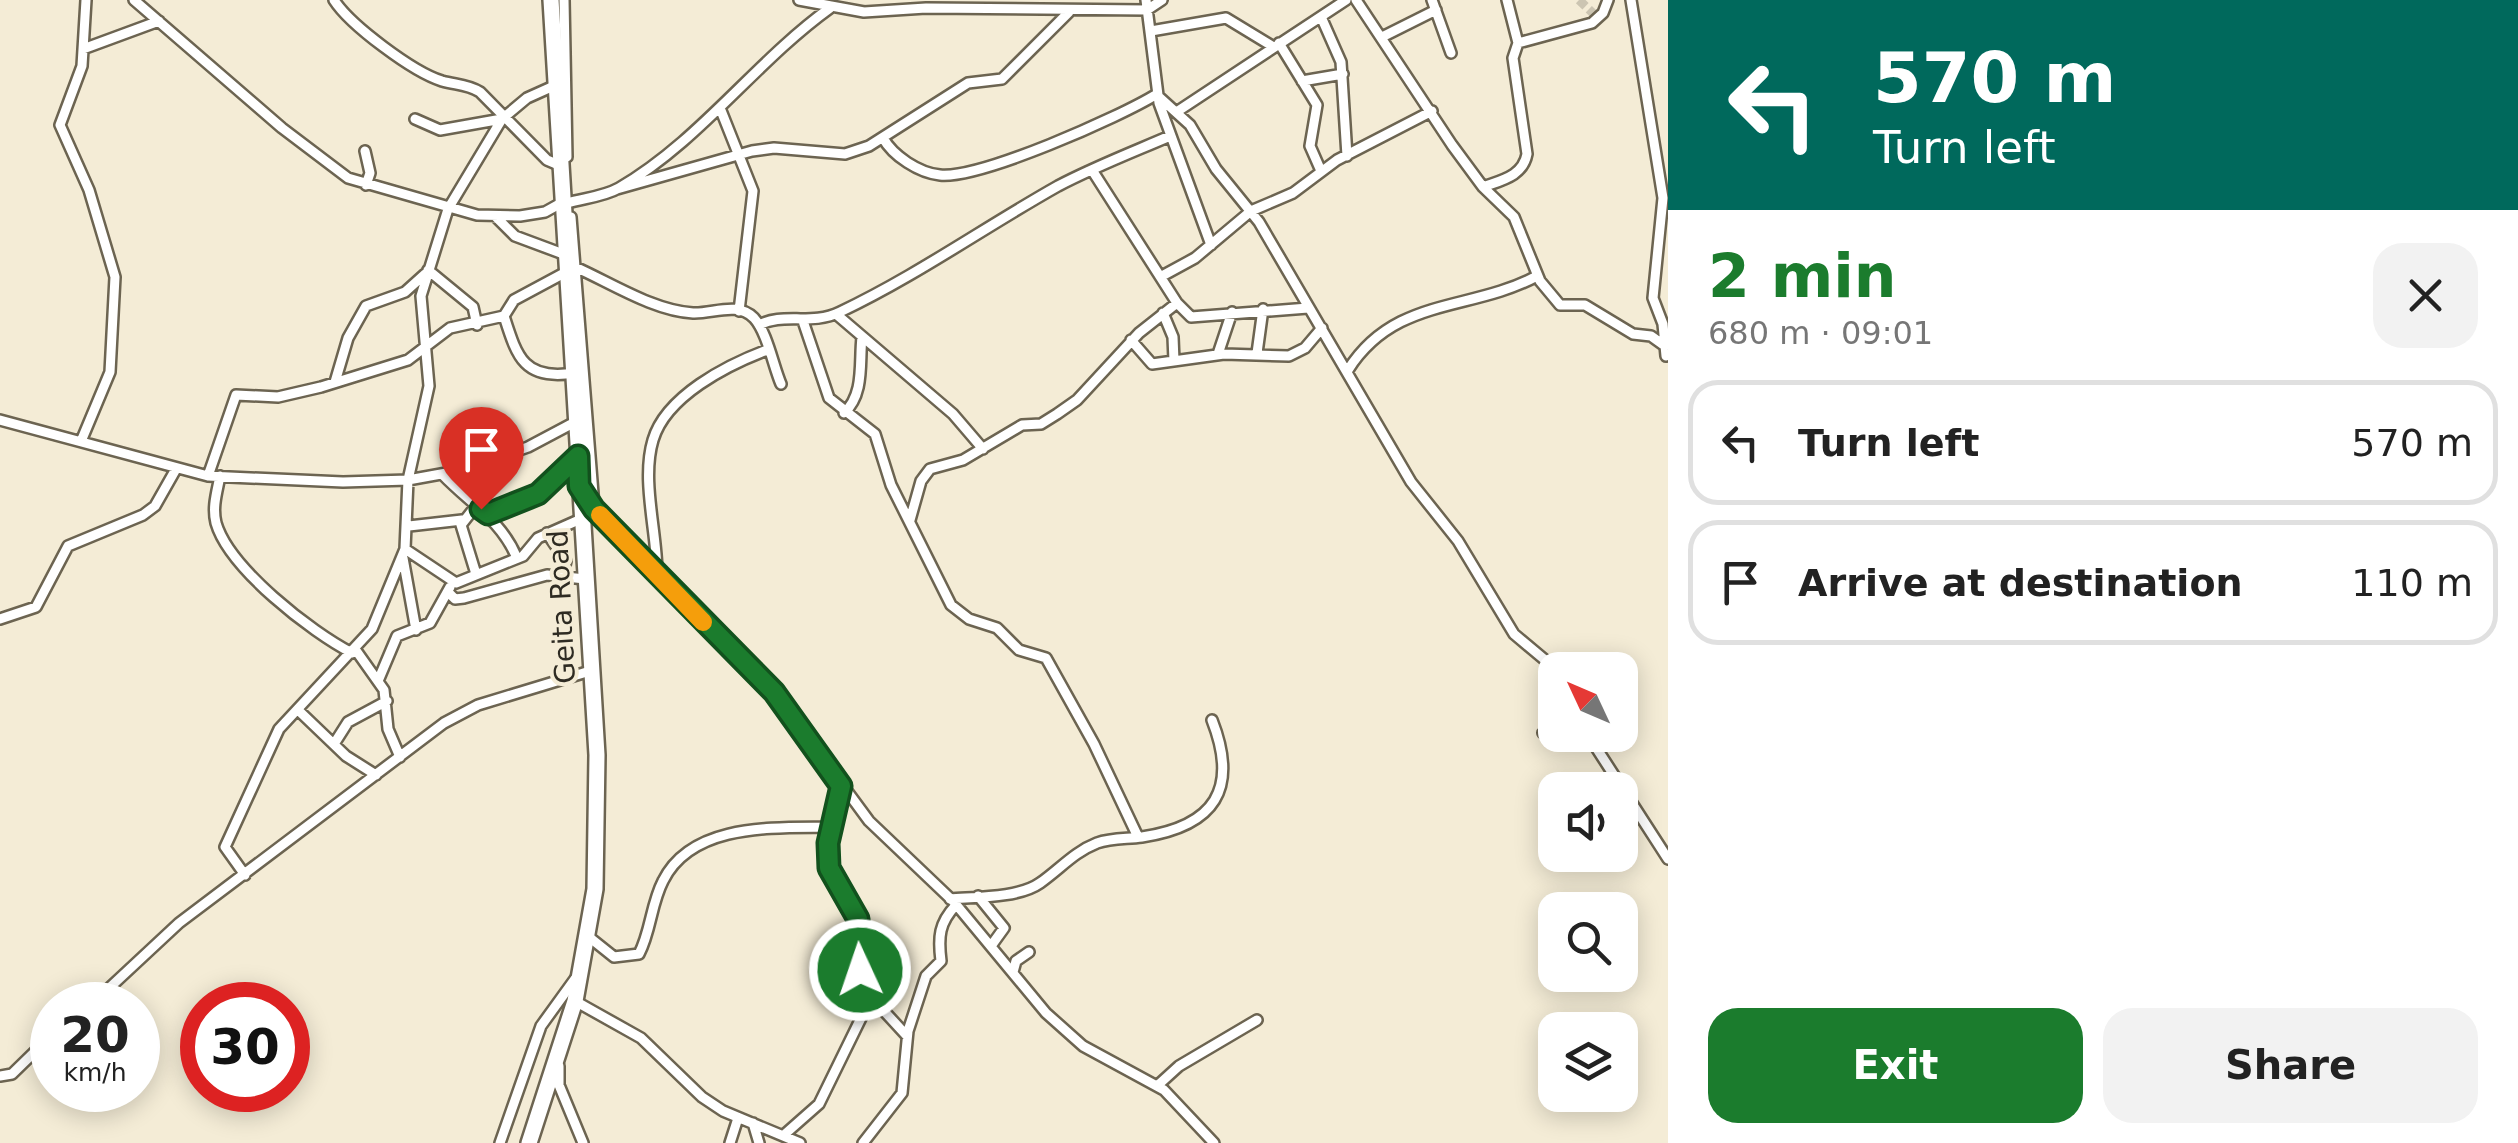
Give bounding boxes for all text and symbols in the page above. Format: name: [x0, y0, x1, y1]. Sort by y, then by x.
text: 570 m: [1873, 37, 2116, 119]
icon: left: [1708, 40, 1838, 170]
text: Turn left: [1873, 121, 2056, 174]
text: 2 min: [1708, 241, 1896, 311]
button: close: [2373, 243, 2478, 348]
text: 680 m · 09:01: [1708, 314, 1933, 352]
pin: [439, 407, 524, 510]
icon: left: [1713, 415, 1768, 470]
text: Turn left: [1798, 421, 1979, 465]
text: 570 m: [2351, 421, 2473, 465]
icon: arrive: [454, 422, 509, 477]
street label: Geita Road: [541, 529, 582, 685]
icon: arrive: [1713, 555, 1768, 610]
text: Arrive at destination: [1798, 561, 2243, 605]
text: 110 m: [2351, 561, 2473, 605]
north arrow: [1538, 652, 1638, 752]
map controls: [1538, 652, 1638, 1112]
button: sound: [1538, 772, 1638, 872]
button: search: [1538, 892, 1638, 992]
position arrow: [808, 918, 912, 1022]
speed limit sign: 30: [180, 982, 310, 1112]
text: 20: [60, 1006, 130, 1064]
button: Exit: [1708, 1008, 2083, 1123]
button: Share: [2103, 1008, 2478, 1123]
button: layers: [1538, 1012, 1638, 1112]
text: km/h: [63, 1058, 127, 1087]

